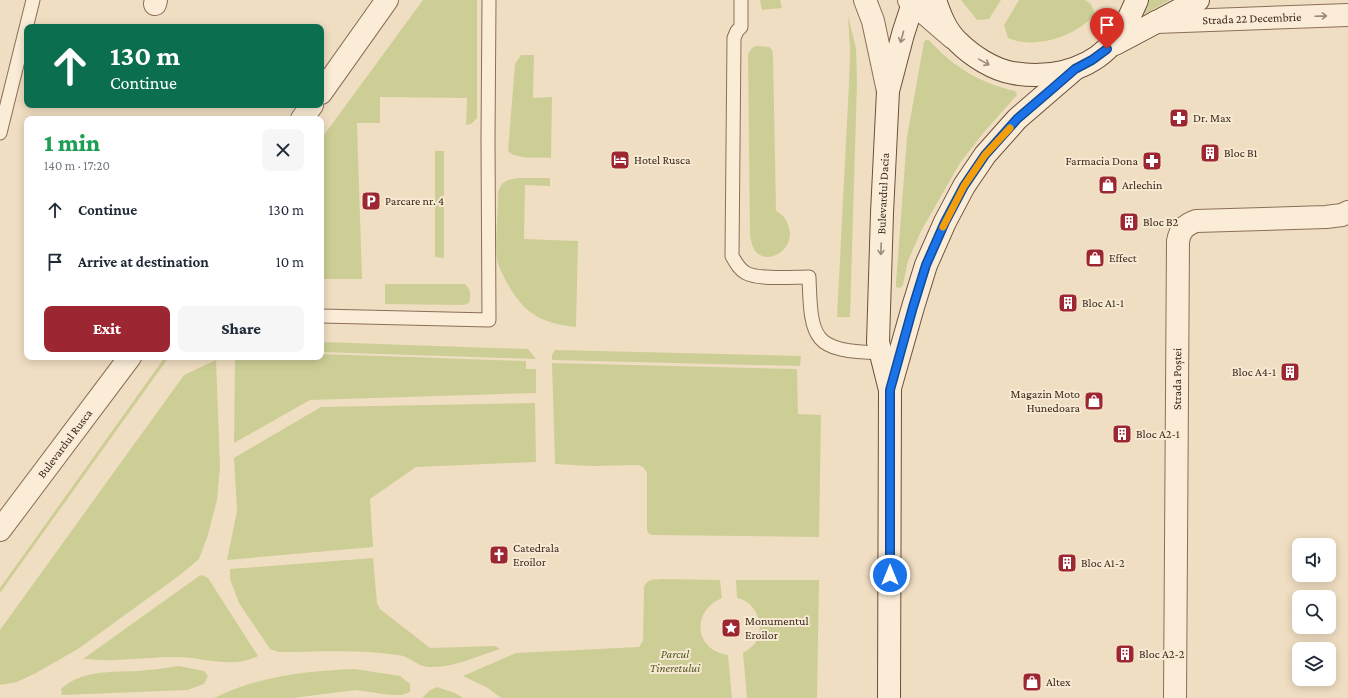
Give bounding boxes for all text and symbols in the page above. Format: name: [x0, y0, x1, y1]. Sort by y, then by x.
pin: [1090, 8, 1124, 49]
street label: Strada 22 Decembrie: [1202, 10, 1302, 27]
one-way arrow: [1314, 12, 1327, 20]
icon: arrive: [1096, 14, 1118, 36]
one-way arrow: [898, 30, 905, 43]
icon: ahead: [44, 40, 96, 92]
text: 130 m: [110, 40, 180, 71]
one-way arrow: [978, 58, 990, 66]
text: Continue: [110, 73, 177, 93]
pharmacy icon: Dr. Max: [1168, 107, 1190, 129]
place label: Dr. Max: [1193, 111, 1232, 125]
text: 1 min: [44, 129, 100, 156]
button: close: [262, 129, 304, 171]
building icon: Bloc B1: [1199, 142, 1221, 164]
place label: Bloc B1: [1224, 146, 1257, 160]
hotel icon: Hotel Rusca: [609, 149, 631, 171]
pharmacy icon: Farmacia Dona: [1141, 150, 1163, 172]
street label: Bulevardul Dacia: [874, 152, 892, 235]
place label: Hotel Rusca: [634, 153, 691, 167]
place label: Farmacia Dona: [1065, 154, 1138, 168]
text: 140 m · 17:20: [44, 158, 110, 173]
shop icon: Arlechin: [1097, 174, 1119, 196]
place label: Arlechin: [1122, 178, 1163, 192]
parking icon: Parcare nr. 4: [360, 190, 382, 212]
place label: Parcare nr. 4: [385, 194, 444, 208]
icon: ahead: [44, 199, 66, 221]
text: Continue: [78, 202, 137, 218]
text: 130 m: [269, 202, 304, 218]
building icon: Bloc B2: [1118, 211, 1140, 233]
place label: Bloc B2: [1143, 215, 1178, 229]
one-way arrow: [877, 242, 884, 255]
shop icon: Effect: [1084, 247, 1106, 269]
icon: arrive: [44, 251, 66, 273]
place label: Effect: [1109, 251, 1138, 265]
text: Arrive at destination: [78, 254, 209, 270]
text: 10 m: [276, 254, 304, 270]
building icon: Bloc A1-1: [1057, 292, 1079, 314]
place label: Bloc A1-1: [1082, 296, 1124, 310]
button: Exit: [44, 306, 170, 352]
button: Share: [178, 306, 304, 352]
street label: Strada Poștei: [1170, 348, 1185, 410]
building icon: Bloc A4-1: [1279, 361, 1301, 383]
place label: Bloc A4-1: [1232, 365, 1276, 379]
place label: Magazin Moto Hunedoara: [1011, 387, 1080, 415]
shop icon: Magazin Moto Hunedoara: [1083, 390, 1105, 412]
street label: Bulevardul Rusca: [34, 406, 96, 481]
building icon: Bloc A2-1: [1111, 423, 1133, 445]
place label: Bloc A2-1: [1136, 427, 1180, 441]
map controls: [1292, 538, 1336, 686]
button: sound: [1292, 538, 1336, 582]
place label: Catedrala Eroilor: [513, 541, 560, 569]
church icon: Catedrala Eroilor: [488, 544, 510, 566]
building icon: Bloc A1-2: [1056, 552, 1078, 574]
position arrow: [869, 554, 911, 596]
place label: Bloc A1-2: [1081, 556, 1125, 570]
button: search: [1292, 590, 1336, 634]
place label: Monumentul Eroilor: [745, 614, 809, 642]
place icon: Monumentul Eroilor: [720, 617, 742, 639]
button: layers: [1292, 642, 1336, 686]
building icon: Bloc A2-2: [1114, 643, 1136, 665]
park label: Parcul Tineretului: [650, 647, 701, 675]
place label: Bloc A2-2: [1139, 647, 1185, 661]
shop icon: Altex: [1021, 671, 1043, 693]
place label: Altex: [1046, 675, 1071, 689]

